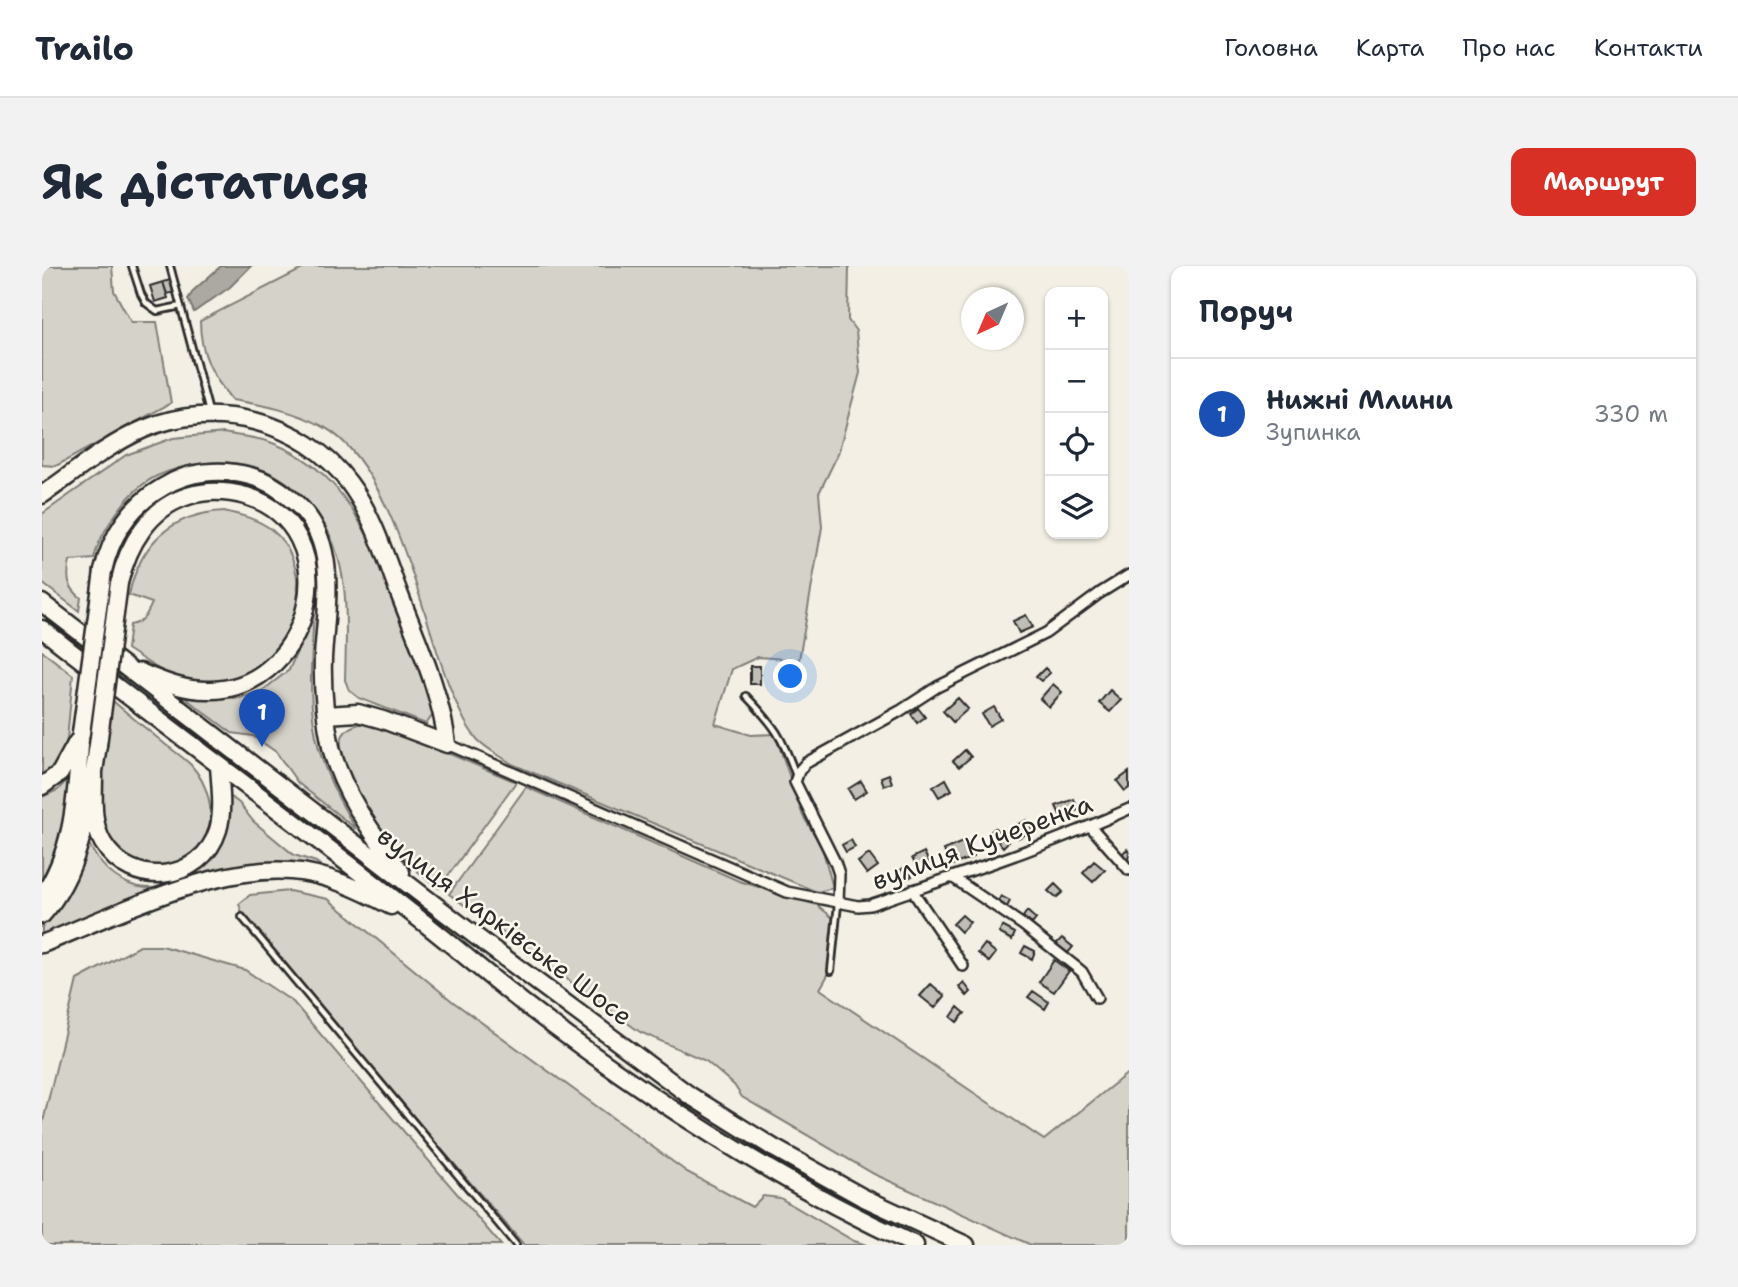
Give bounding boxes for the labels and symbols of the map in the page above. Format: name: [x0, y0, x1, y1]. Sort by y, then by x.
north arrow: [961, 287, 1024, 350]
your location: [773, 659, 807, 693]
pin: 1: [239, 689, 285, 747]
street label: вулиця Кучеренка: [867, 785, 1097, 898]
street label: вулиця Харківське Шосе: [370, 818, 640, 1033]

